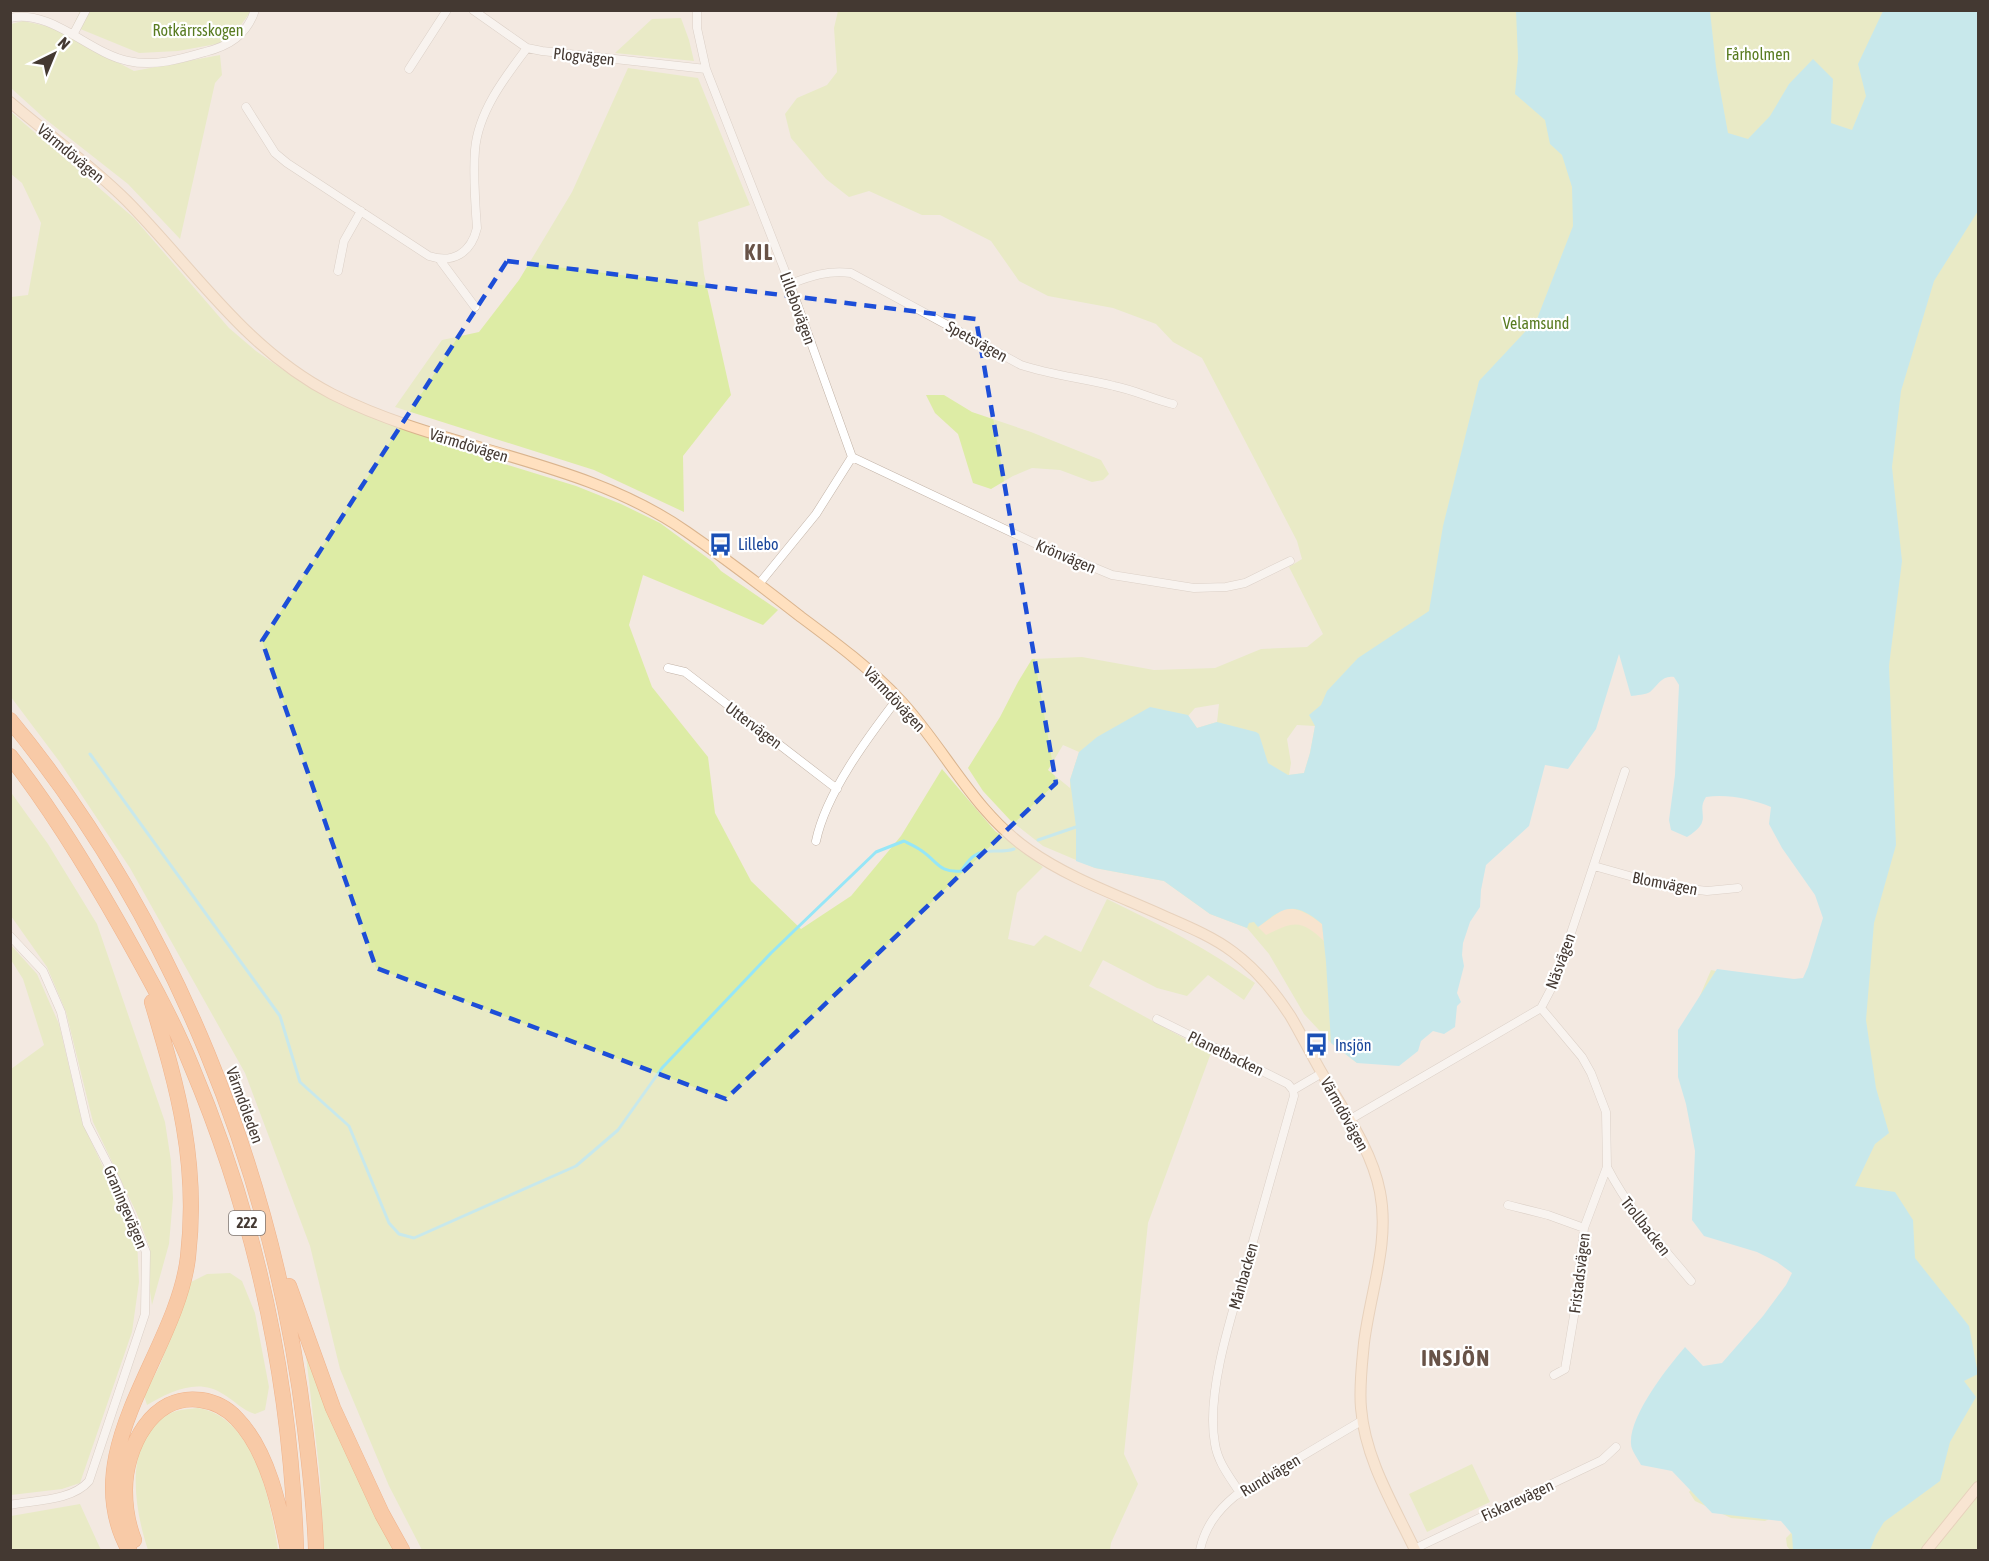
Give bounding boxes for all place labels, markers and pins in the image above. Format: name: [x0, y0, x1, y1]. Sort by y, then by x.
bus stop icon: Lillebo: [707, 531, 733, 557]
place label: Lillebo: [738, 535, 779, 553]
bus stop icon: Insjön: [1304, 1032, 1330, 1058]
place label: Insjön: [1335, 1036, 1371, 1055]

